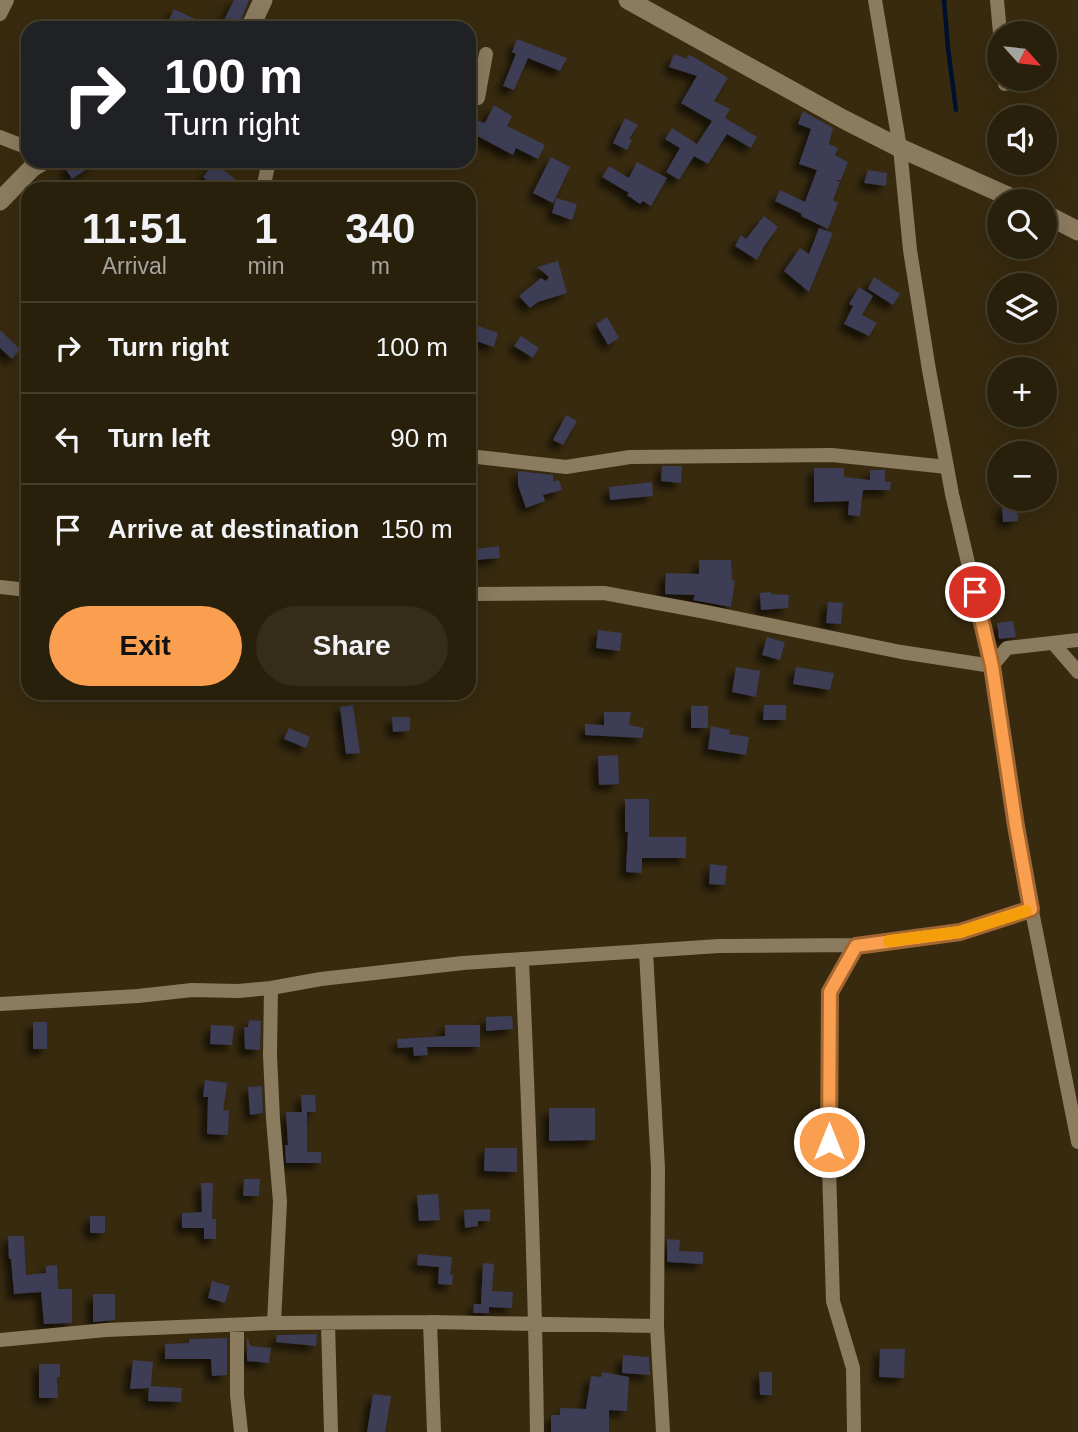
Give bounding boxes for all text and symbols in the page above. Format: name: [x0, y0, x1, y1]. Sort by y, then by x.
north arrow: [987, 21, 1057, 91]
map controls: [987, 21, 1057, 511]
icon: right: [49, 49, 140, 140]
text: 100 m: [164, 49, 303, 103]
button: sound: [987, 105, 1057, 175]
text: Turn right: [164, 106, 300, 142]
button: search: [987, 189, 1057, 259]
text: 11:51: [82, 205, 187, 252]
text: 1: [254, 205, 278, 252]
text: 340: [345, 205, 415, 252]
text: Arrival: [102, 253, 167, 279]
text: min: [247, 253, 285, 279]
text: m: [371, 253, 390, 279]
button: layers: [987, 273, 1057, 343]
icon: right: [49, 329, 87, 367]
text: Turn right: [108, 332, 229, 362]
text: 100 m: [376, 332, 448, 362]
button: +: [987, 357, 1057, 427]
icon: left: [49, 420, 87, 458]
text: Turn left: [108, 423, 210, 453]
text: 90 m: [390, 423, 448, 453]
button: −: [987, 441, 1057, 511]
icon: arrive: [49, 511, 87, 549]
text: Arrive at destination: [108, 514, 359, 544]
text: 150 m: [380, 514, 453, 544]
pin: [945, 562, 1005, 622]
icon: arrive: [956, 573, 994, 611]
button: Exit: [49, 606, 242, 686]
button: Share: [256, 606, 448, 686]
position arrow: [792, 1105, 866, 1179]

